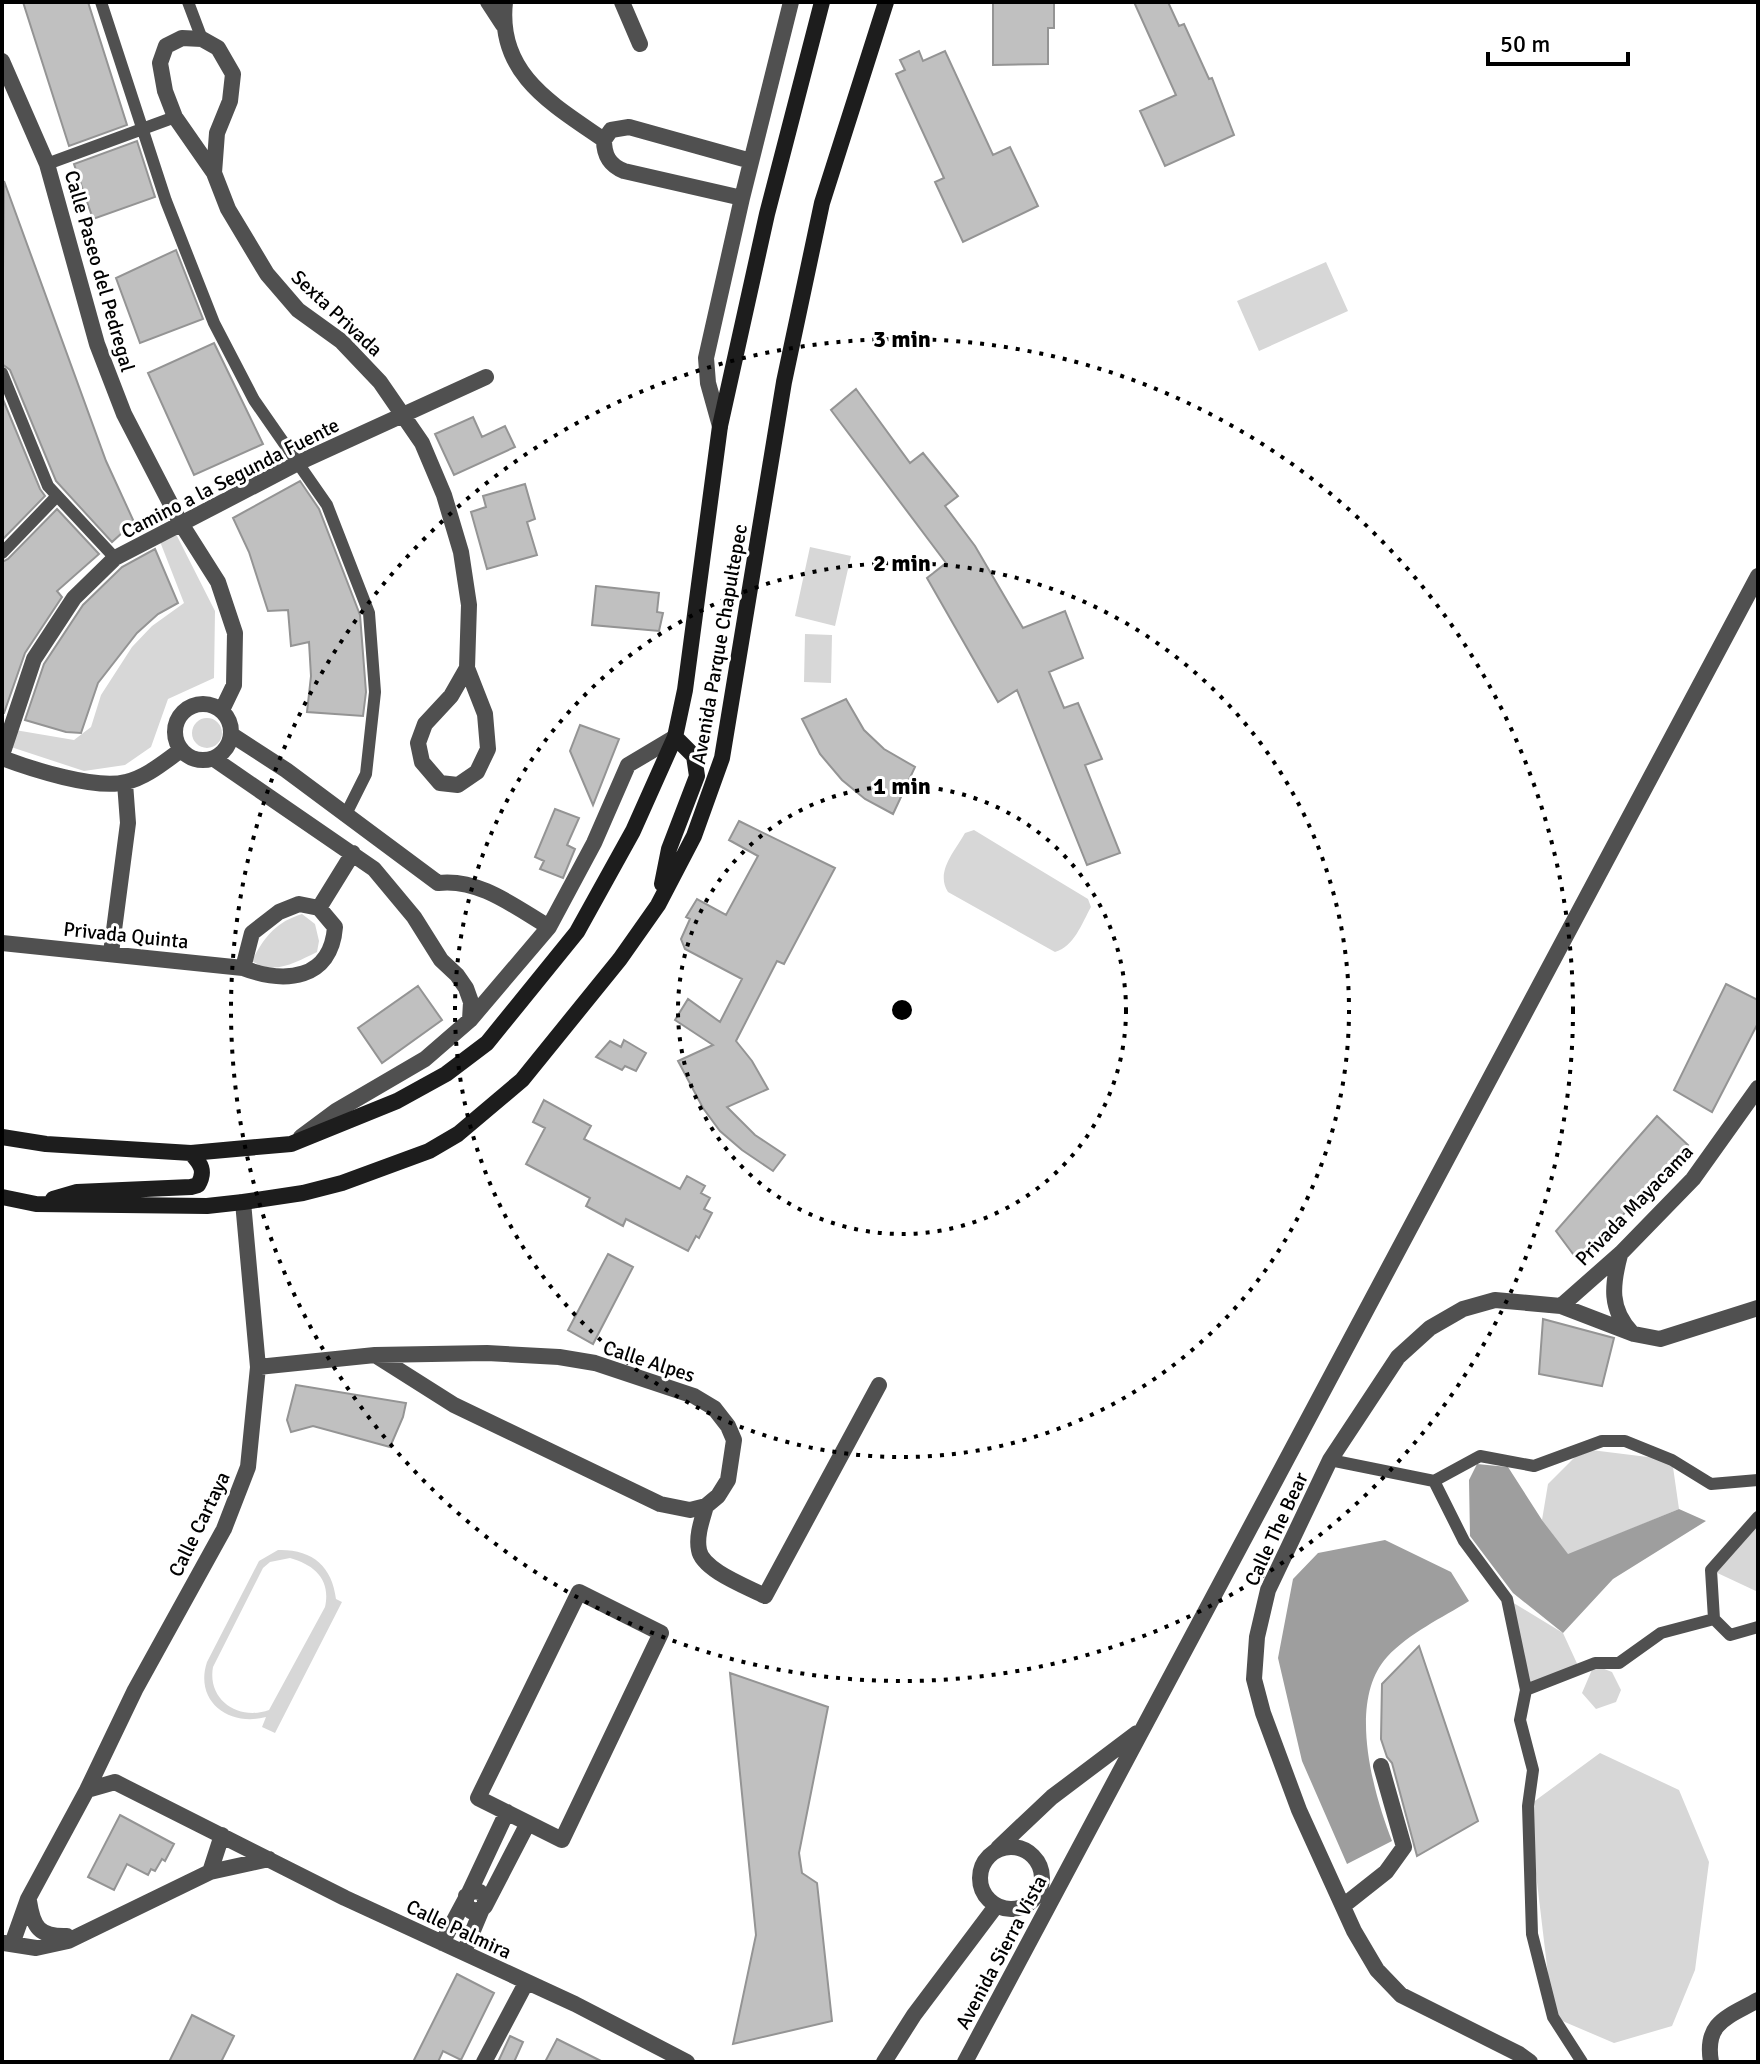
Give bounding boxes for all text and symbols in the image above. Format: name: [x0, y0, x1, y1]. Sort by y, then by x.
scale bar: [1488, 16, 1628, 66]
text: 50 m: [1500, 29, 1550, 59]
street label: Calle Paseo del Pedregal: [59, 168, 140, 375]
street label: Sexta Privada: [286, 265, 388, 362]
text: 3 min: [873, 324, 931, 354]
street label: Camino a la Segunda Fuente: [117, 413, 343, 544]
street label: Avenida Parque Chapultepec: [686, 522, 753, 766]
text: 2 min: [873, 548, 931, 578]
text: 1 min: [873, 771, 931, 801]
street label: Privada Quinta: [62, 917, 190, 954]
centre of rings: [888, 996, 916, 1024]
street label: Privada Mayacama: [1570, 1139, 1699, 1271]
street label: Calle Alpes: [600, 1335, 698, 1388]
street label: Calle Cartaya: [163, 1468, 236, 1581]
street label: Calle The Bear: [1239, 1468, 1314, 1590]
street label: Avenida Sierra Vista: [950, 1871, 1053, 2033]
street label: Calle Palmira: [402, 1894, 515, 1965]

